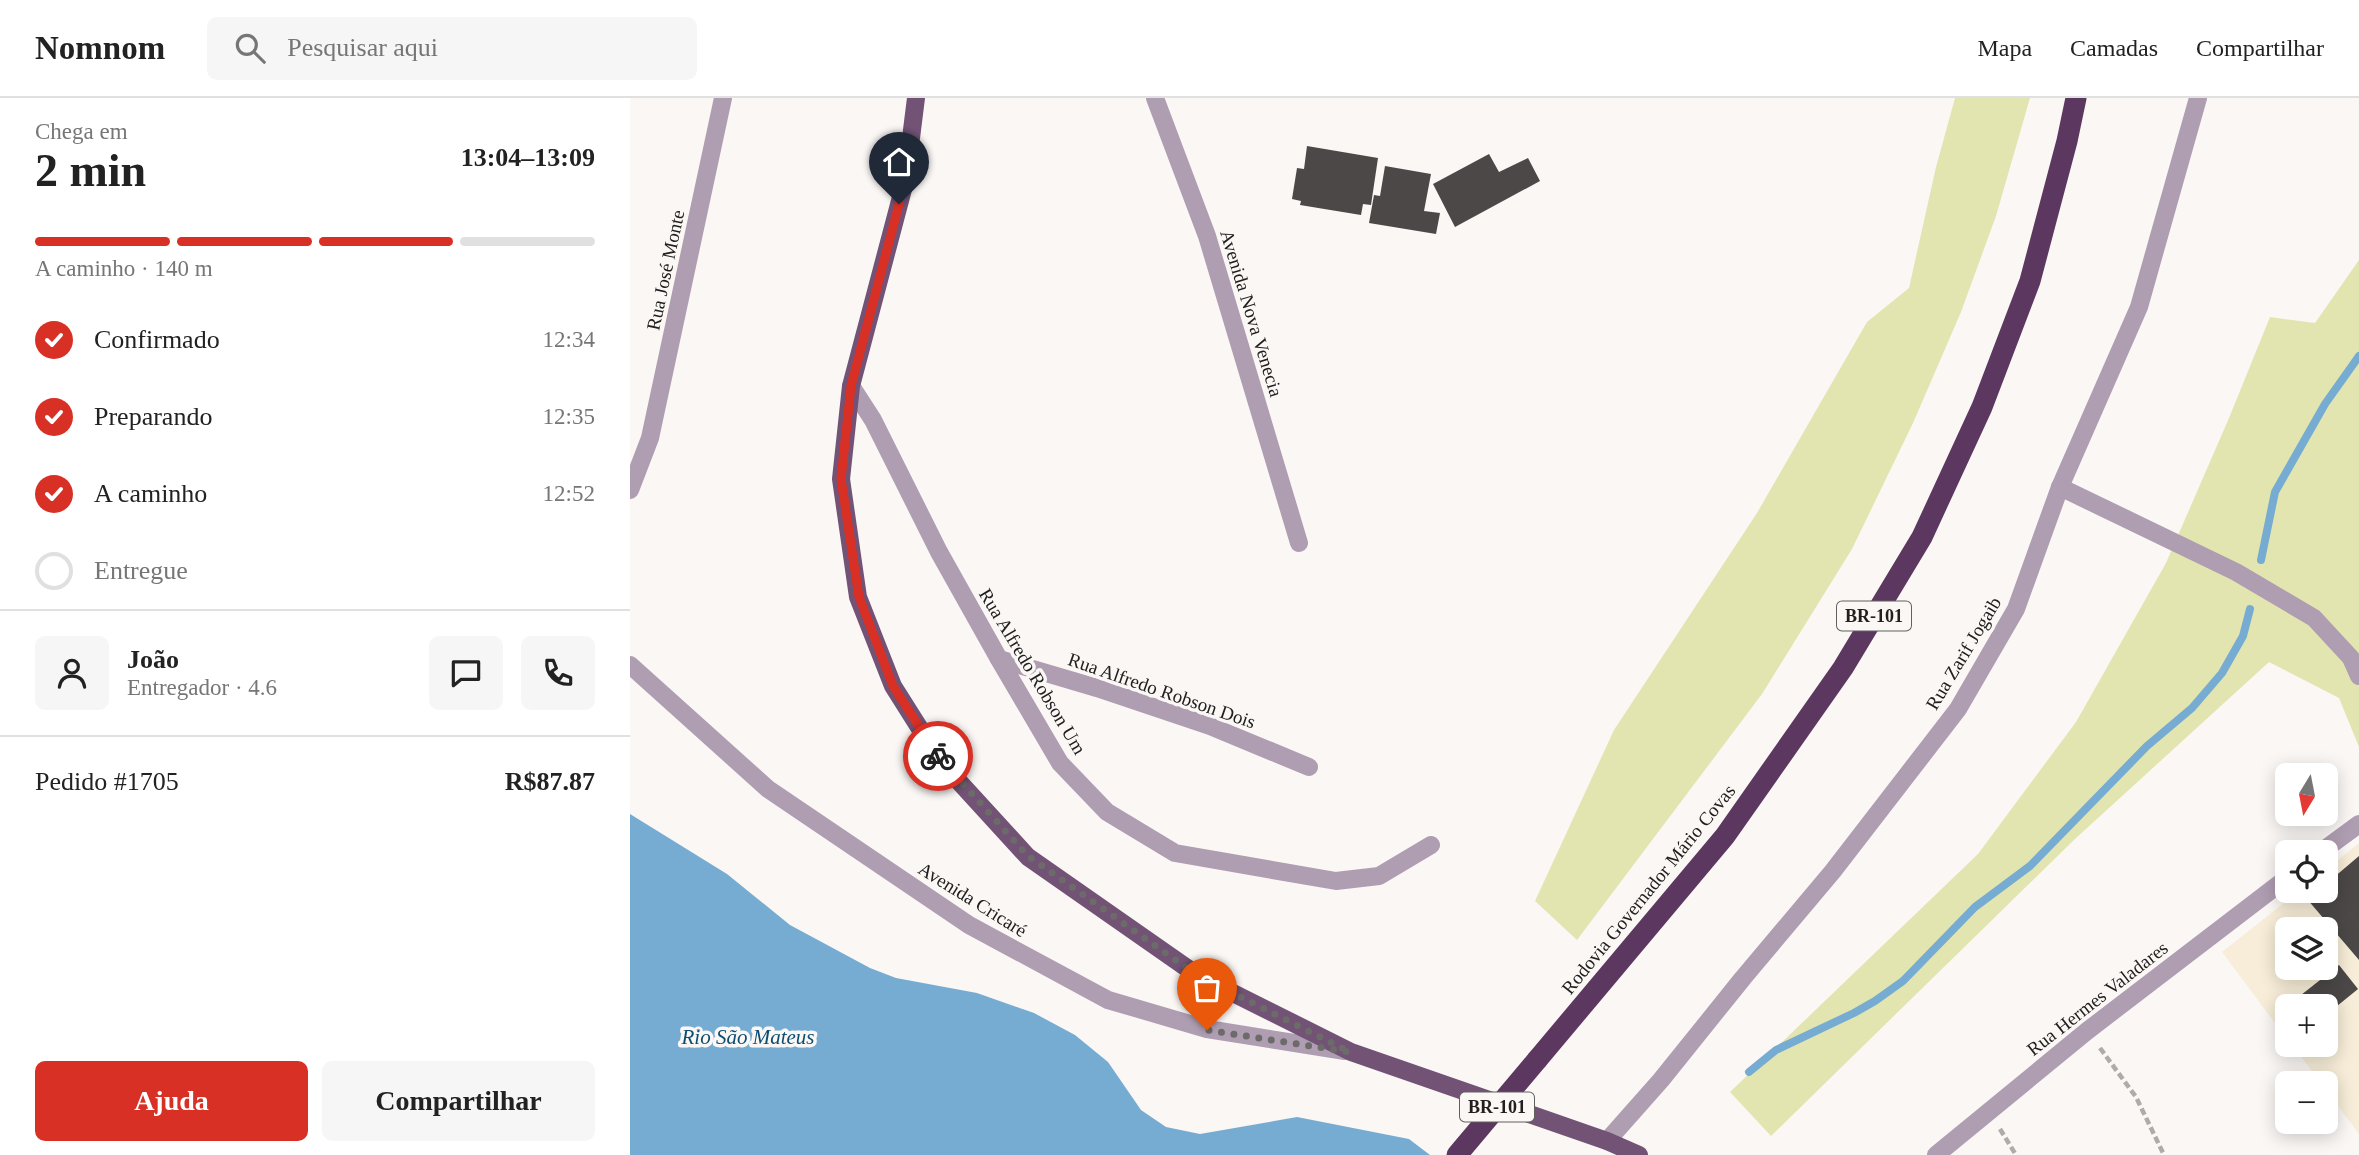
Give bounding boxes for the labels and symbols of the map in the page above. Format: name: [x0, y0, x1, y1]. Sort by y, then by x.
pin: [869, 132, 929, 204]
street label: Rua José Monte: [642, 208, 688, 332]
street label: Avenida Nova Venecia: [1216, 227, 1287, 400]
street label: Rua Alfredo Robson Um: [975, 585, 1090, 758]
street label: Rua Zarif Jogaib: [1922, 593, 2005, 713]
road number: BR-101: [1837, 602, 1911, 630]
street label: Rua Alfredo Robson Dois: [1065, 648, 1258, 732]
courier: [903, 721, 973, 791]
north arrow: [2275, 763, 2338, 826]
street label: Rodovia Governador Mário Covas: [1557, 780, 1739, 998]
street label: Avenida Cricaré: [915, 858, 1031, 941]
street label: Rua Hermes Valadares: [2023, 937, 2172, 1060]
pin: [1177, 958, 1237, 1030]
water label: Rio São Mateus: [681, 1025, 814, 1049]
road number: BR-101: [1460, 1092, 1534, 1122]

